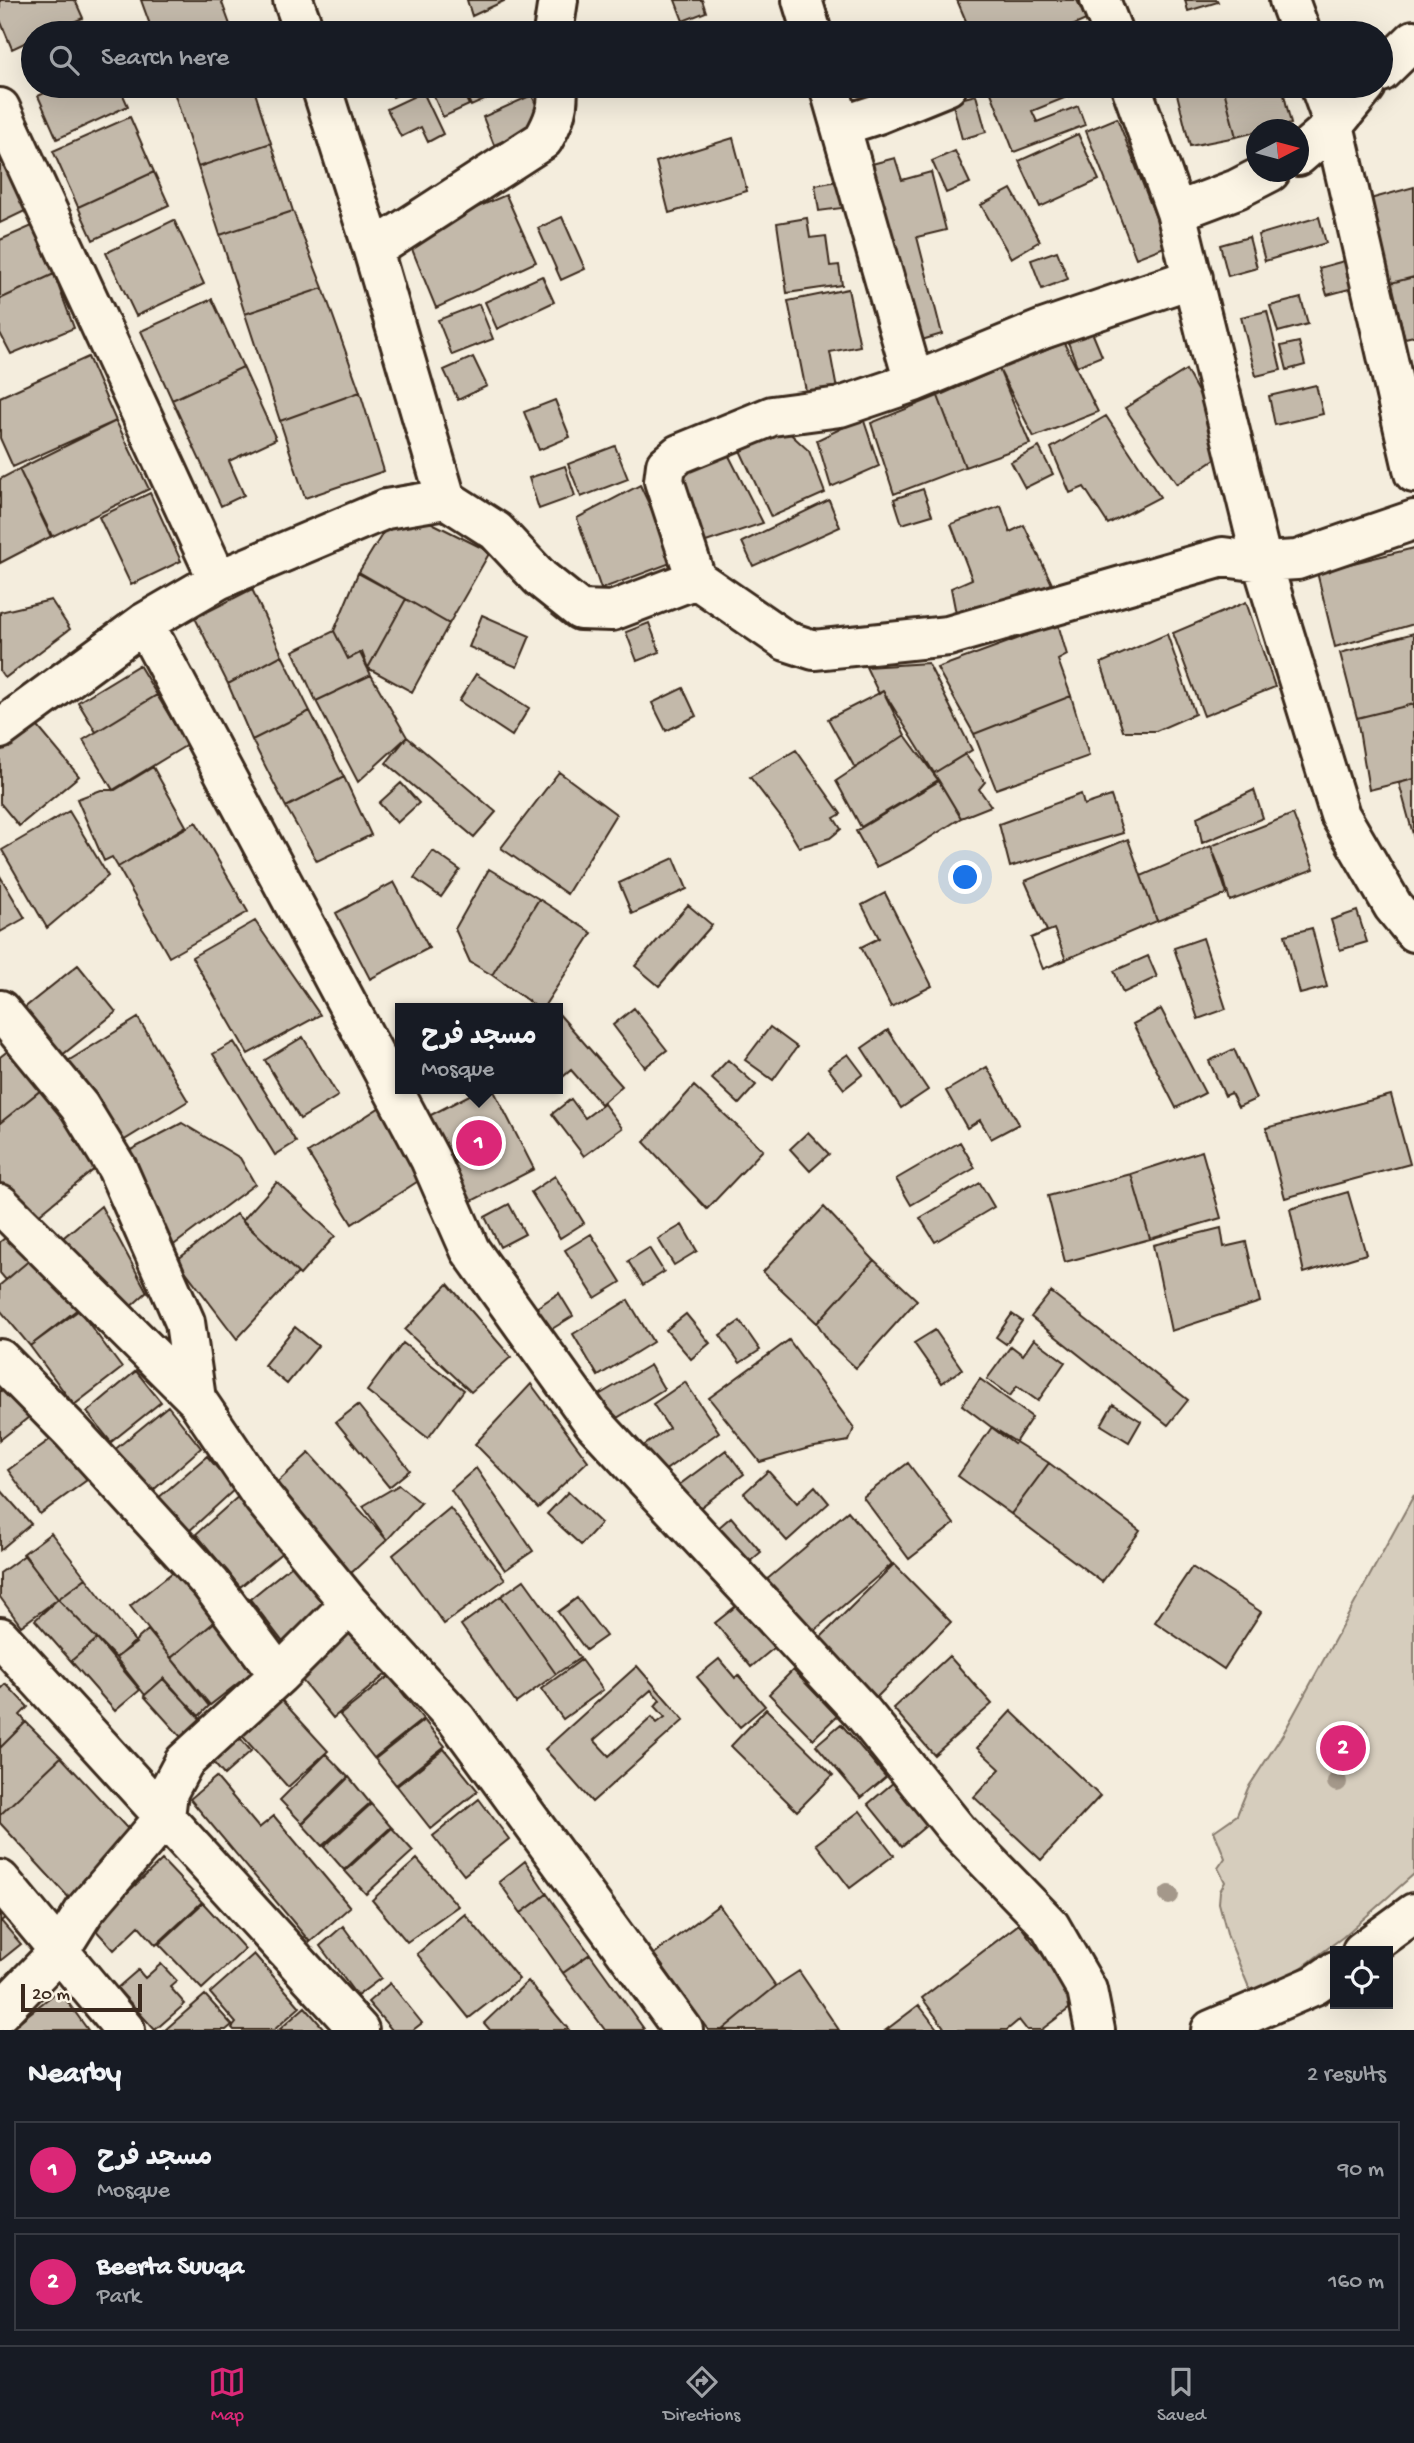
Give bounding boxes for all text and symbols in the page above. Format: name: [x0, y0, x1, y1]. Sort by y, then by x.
search box: [21, 21, 1393, 98]
icon: search: [45, 41, 83, 79]
text: Search here: [101, 44, 229, 75]
north arrow: [1246, 119, 1309, 182]
your location: [948, 860, 982, 894]
popup: [395, 1003, 563, 1094]
text: مسجد فرح: [421, 1023, 537, 1054]
text: Mosque: [421, 1057, 494, 1084]
pin: 1: [456, 1117, 502, 1169]
pin: 2: [1320, 1722, 1366, 1774]
map controls: [1330, 1946, 1393, 2009]
button: locate: [1330, 1946, 1393, 2009]
scale bar: [21, 1981, 142, 2013]
text: 20 m: [32, 1984, 70, 2007]
text: Nearby: [28, 2058, 121, 2093]
text: 2 results: [1307, 2062, 1386, 2089]
text: مسجد فرح: [97, 2144, 212, 2175]
text: 1: [48, 2157, 58, 2184]
text: 90 m: [1338, 2157, 1384, 2184]
text: Mosque: [97, 2178, 170, 2205]
text: Beerta Suuqa: [97, 2253, 244, 2284]
text: 2: [47, 2269, 59, 2296]
text: 160 m: [1328, 2269, 1384, 2296]
text: Park: [97, 2284, 141, 2311]
tab: Map: [208, 2363, 246, 2428]
tab: Directions: [663, 2363, 740, 2428]
tab: Saved: [1157, 2363, 1206, 2428]

